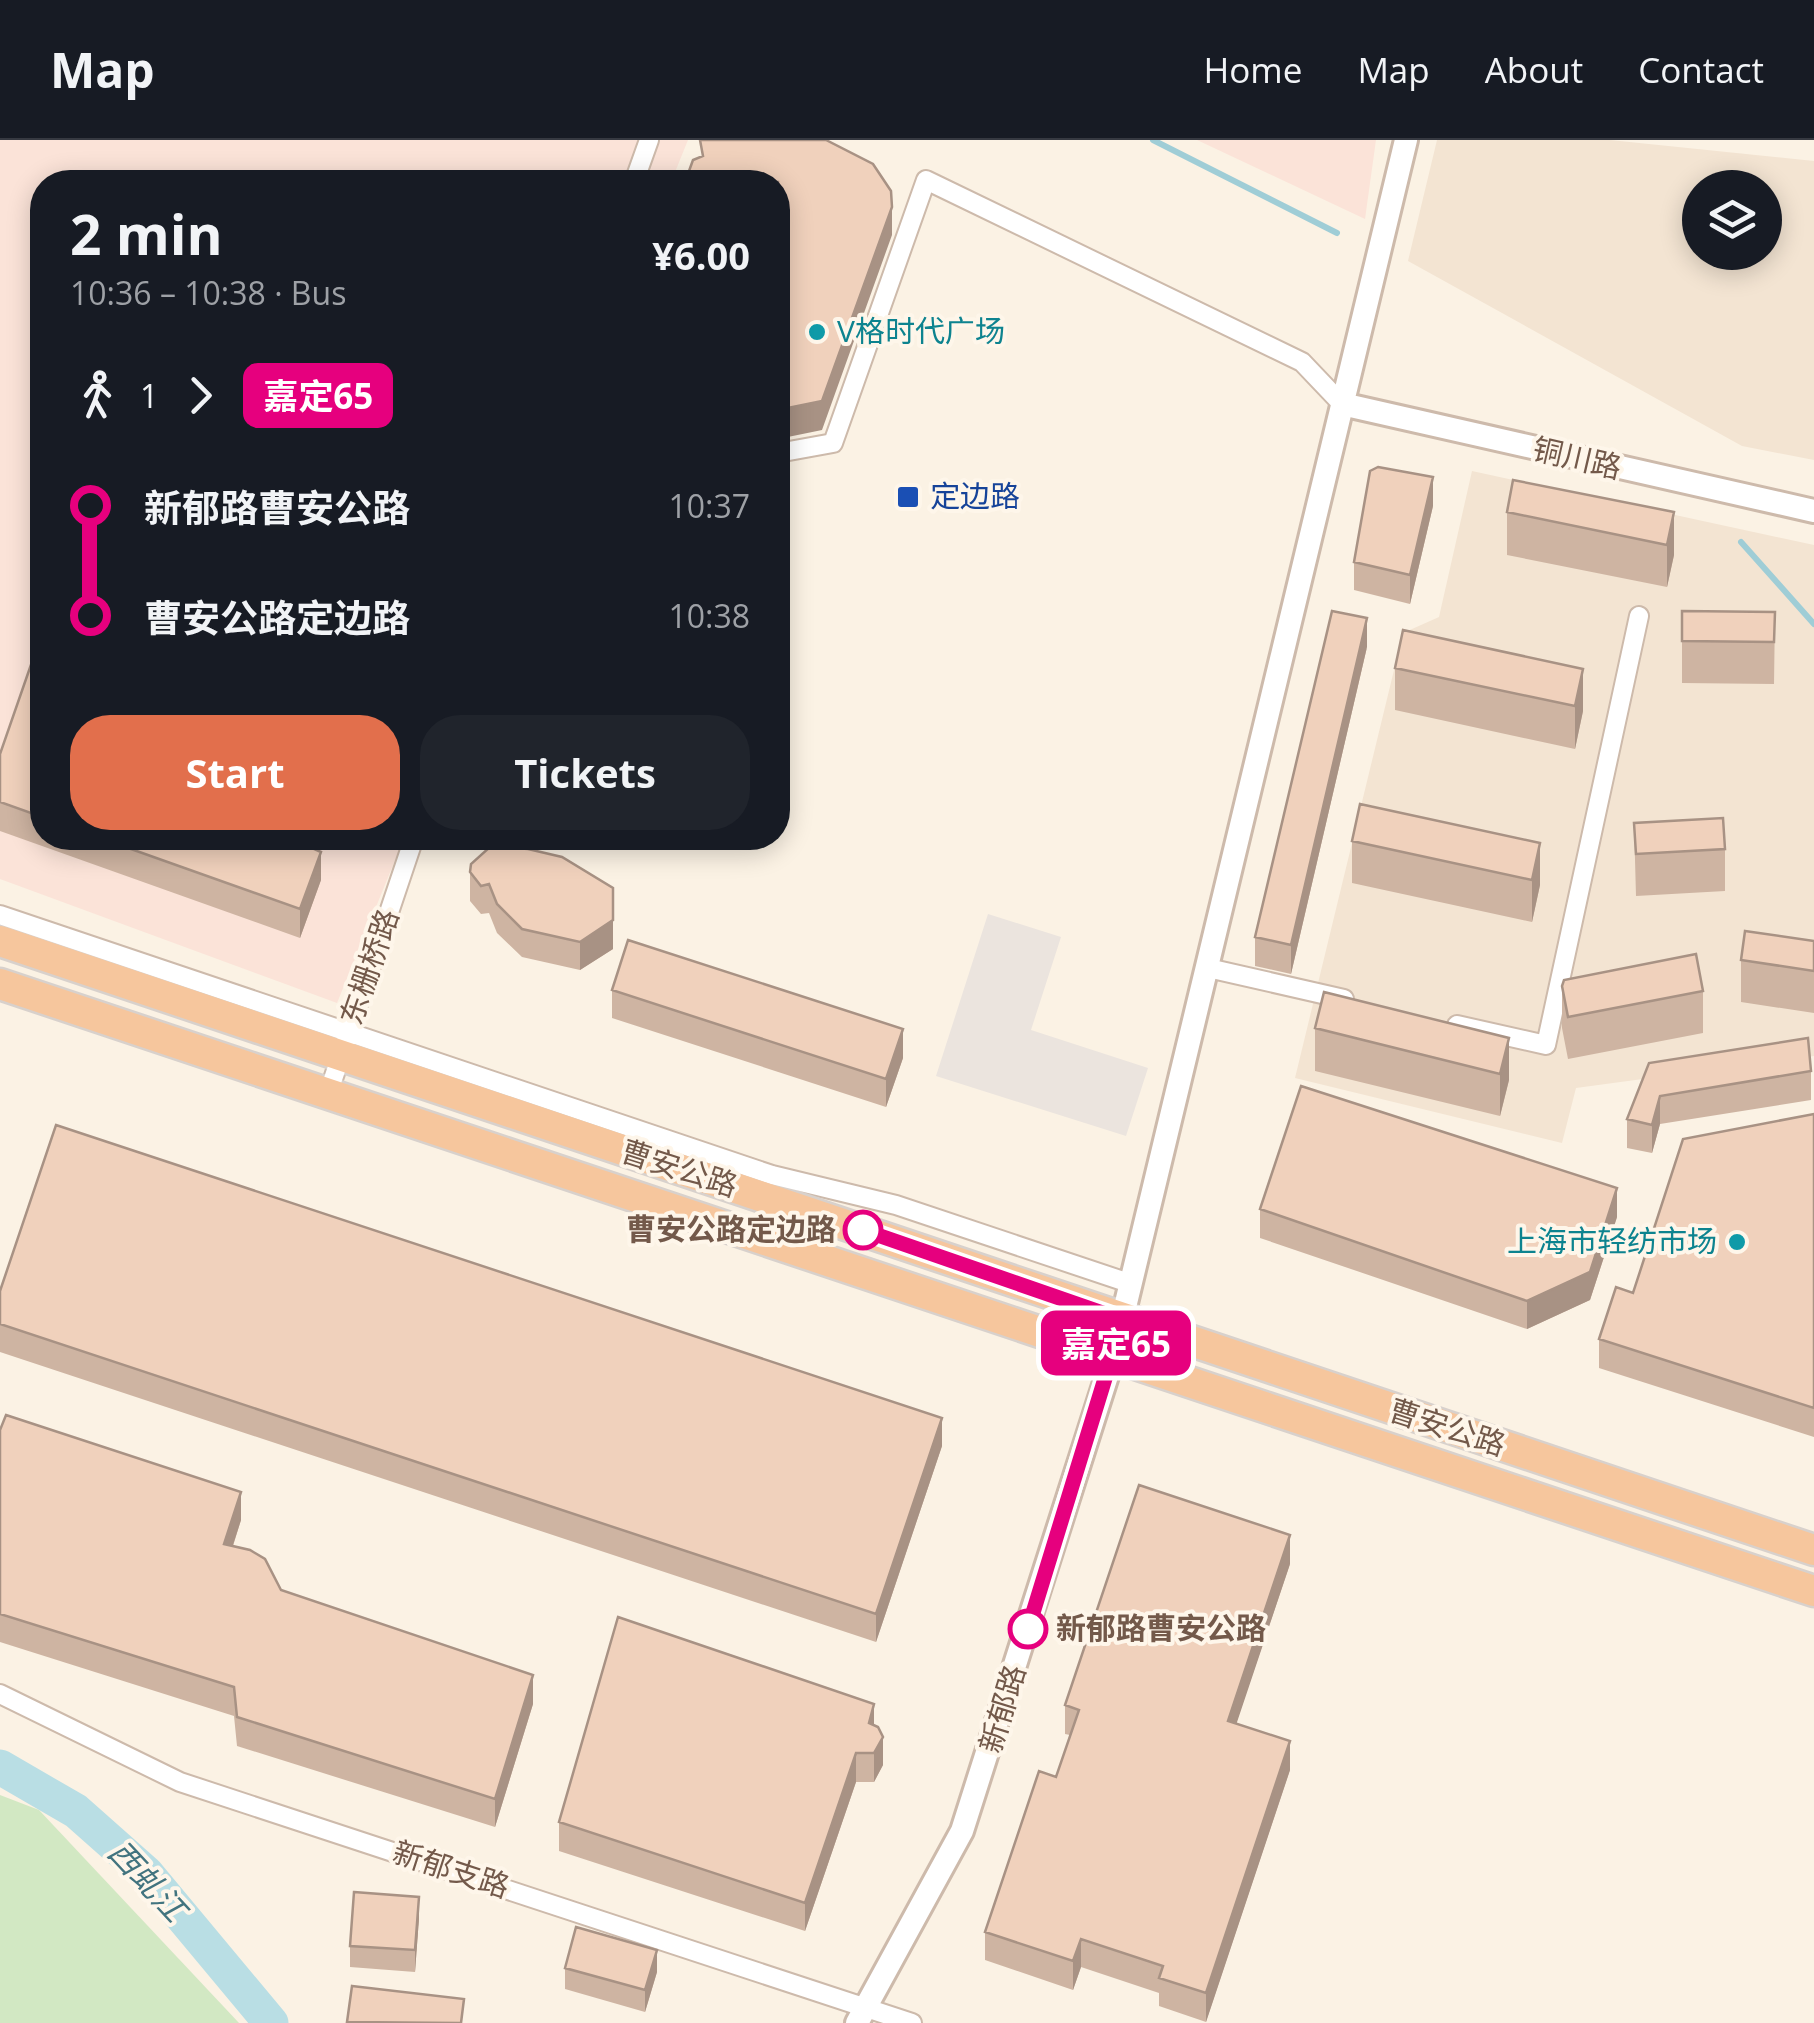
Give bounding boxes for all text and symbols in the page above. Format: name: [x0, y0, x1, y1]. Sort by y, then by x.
text: Map: [50, 37, 155, 102]
text: Home: [1203, 46, 1302, 93]
text: Map: [1357, 46, 1430, 93]
text: About: [1485, 46, 1583, 93]
text: Contact: [1638, 46, 1764, 93]
map controls: [1682, 170, 1782, 270]
button: layers: [1682, 170, 1782, 270]
text: 2 min: [70, 196, 223, 271]
text: ¥6.00: [652, 229, 750, 281]
text: 10:36 – 10:38 · Bus: [70, 271, 346, 314]
place label: V格时代广场: [837, 310, 1005, 351]
marker: V格时代广场: [806, 321, 828, 343]
icon: walk: [70, 368, 125, 423]
icon: forward: [173, 368, 228, 423]
text: 嘉定65: [263, 372, 373, 419]
text: 1: [140, 374, 158, 417]
street label: 铜川路: [1529, 427, 1626, 488]
place label: 定边路: [930, 475, 1020, 516]
text: 新郁路曹安公路: [144, 481, 410, 533]
text: 10:37: [668, 484, 750, 527]
marker: 定边路: [895, 484, 921, 510]
text: 曹安公路定边路: [144, 591, 410, 643]
text: 10:38: [668, 594, 750, 637]
button: Start: [70, 715, 400, 830]
button: Tickets: [420, 715, 750, 830]
street label: 东栅桥路: [330, 903, 407, 1030]
street label: 曹安公路: [616, 1130, 743, 1206]
place label: 曹安公路定边路: [626, 1208, 836, 1249]
marker: 曹安公路定边路: [844, 1211, 882, 1249]
place label: 上海市轻纺市场: [1507, 1220, 1717, 1261]
marker: 上海市轻纺市场: [1726, 1231, 1748, 1253]
line badge: 嘉定65: [1046, 1310, 1186, 1376]
text: 嘉定65: [1061, 1320, 1171, 1367]
street label: 曹安公路: [1384, 1389, 1511, 1465]
place label: 新郁路曹安公路: [1056, 1607, 1266, 1648]
marker: 新郁路曹安公路: [1009, 1610, 1047, 1648]
street label: 新郁路: [969, 1660, 1034, 1758]
water label: 西虬江: [100, 1830, 199, 1932]
street label: 新郁支路: [388, 1831, 515, 1907]

